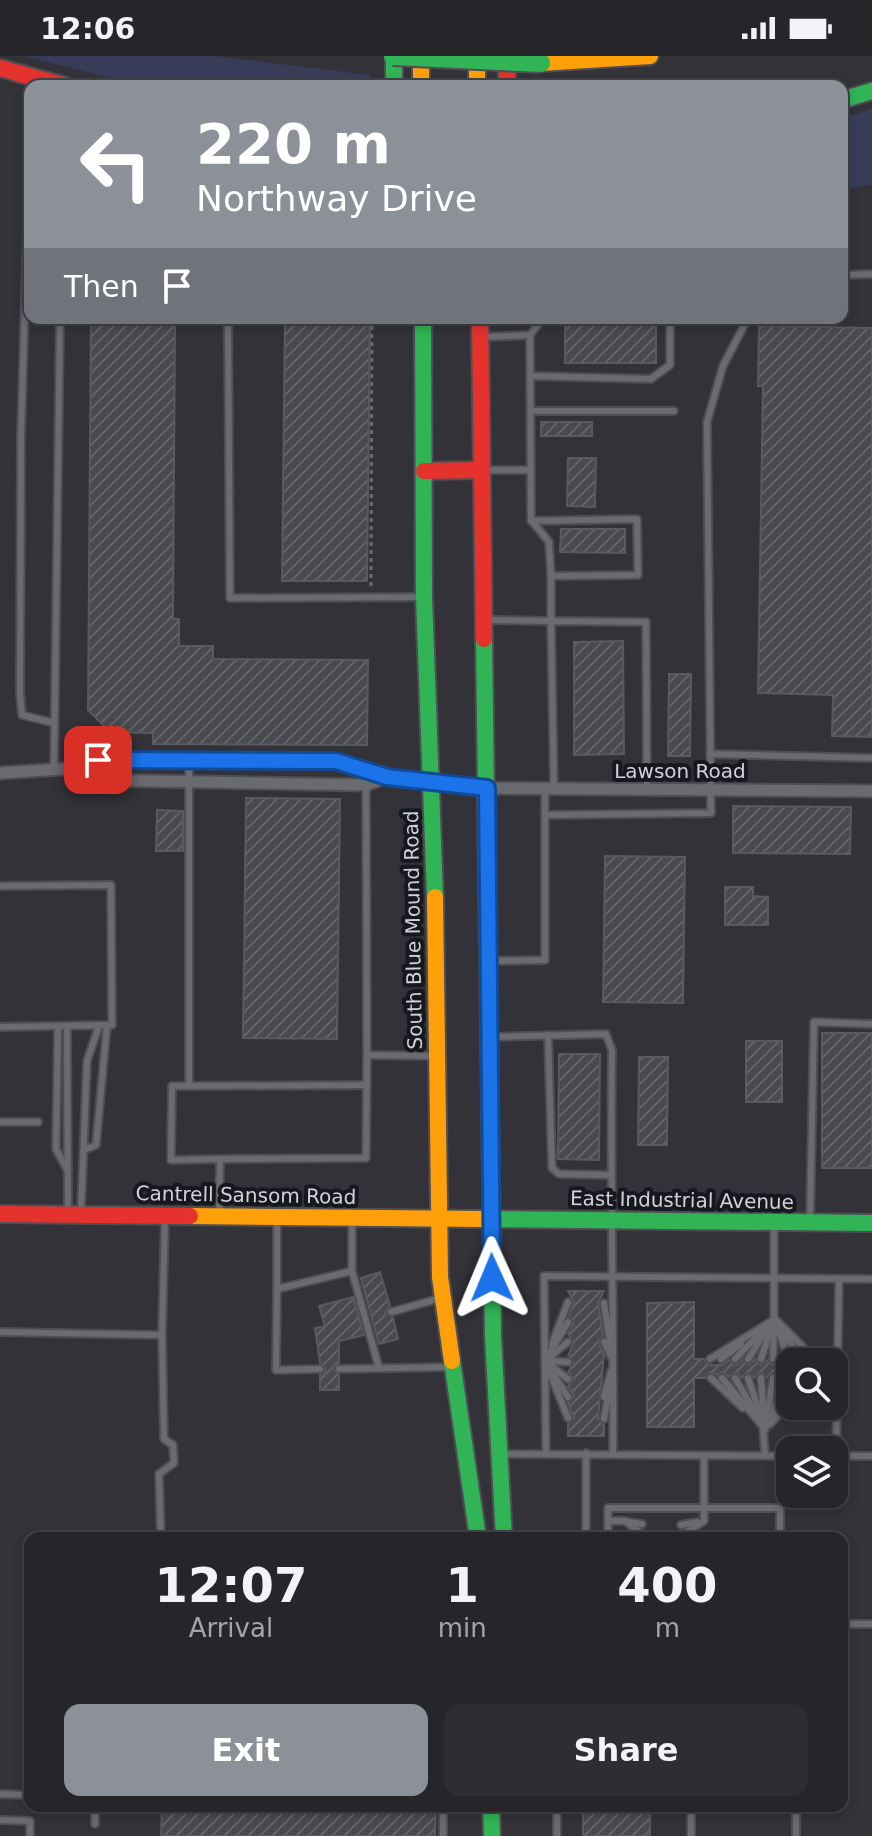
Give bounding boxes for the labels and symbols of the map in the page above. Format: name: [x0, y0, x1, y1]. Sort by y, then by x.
pin: [64, 726, 132, 794]
street label: Lawson Road: [614, 759, 746, 783]
street label: South Blue Mound Road: [399, 810, 427, 1050]
street label: Cantrell Sansom Road: [136, 1181, 356, 1209]
street label: East Industrial Avenue: [570, 1186, 794, 1214]
position arrow: [450, 1236, 534, 1320]

